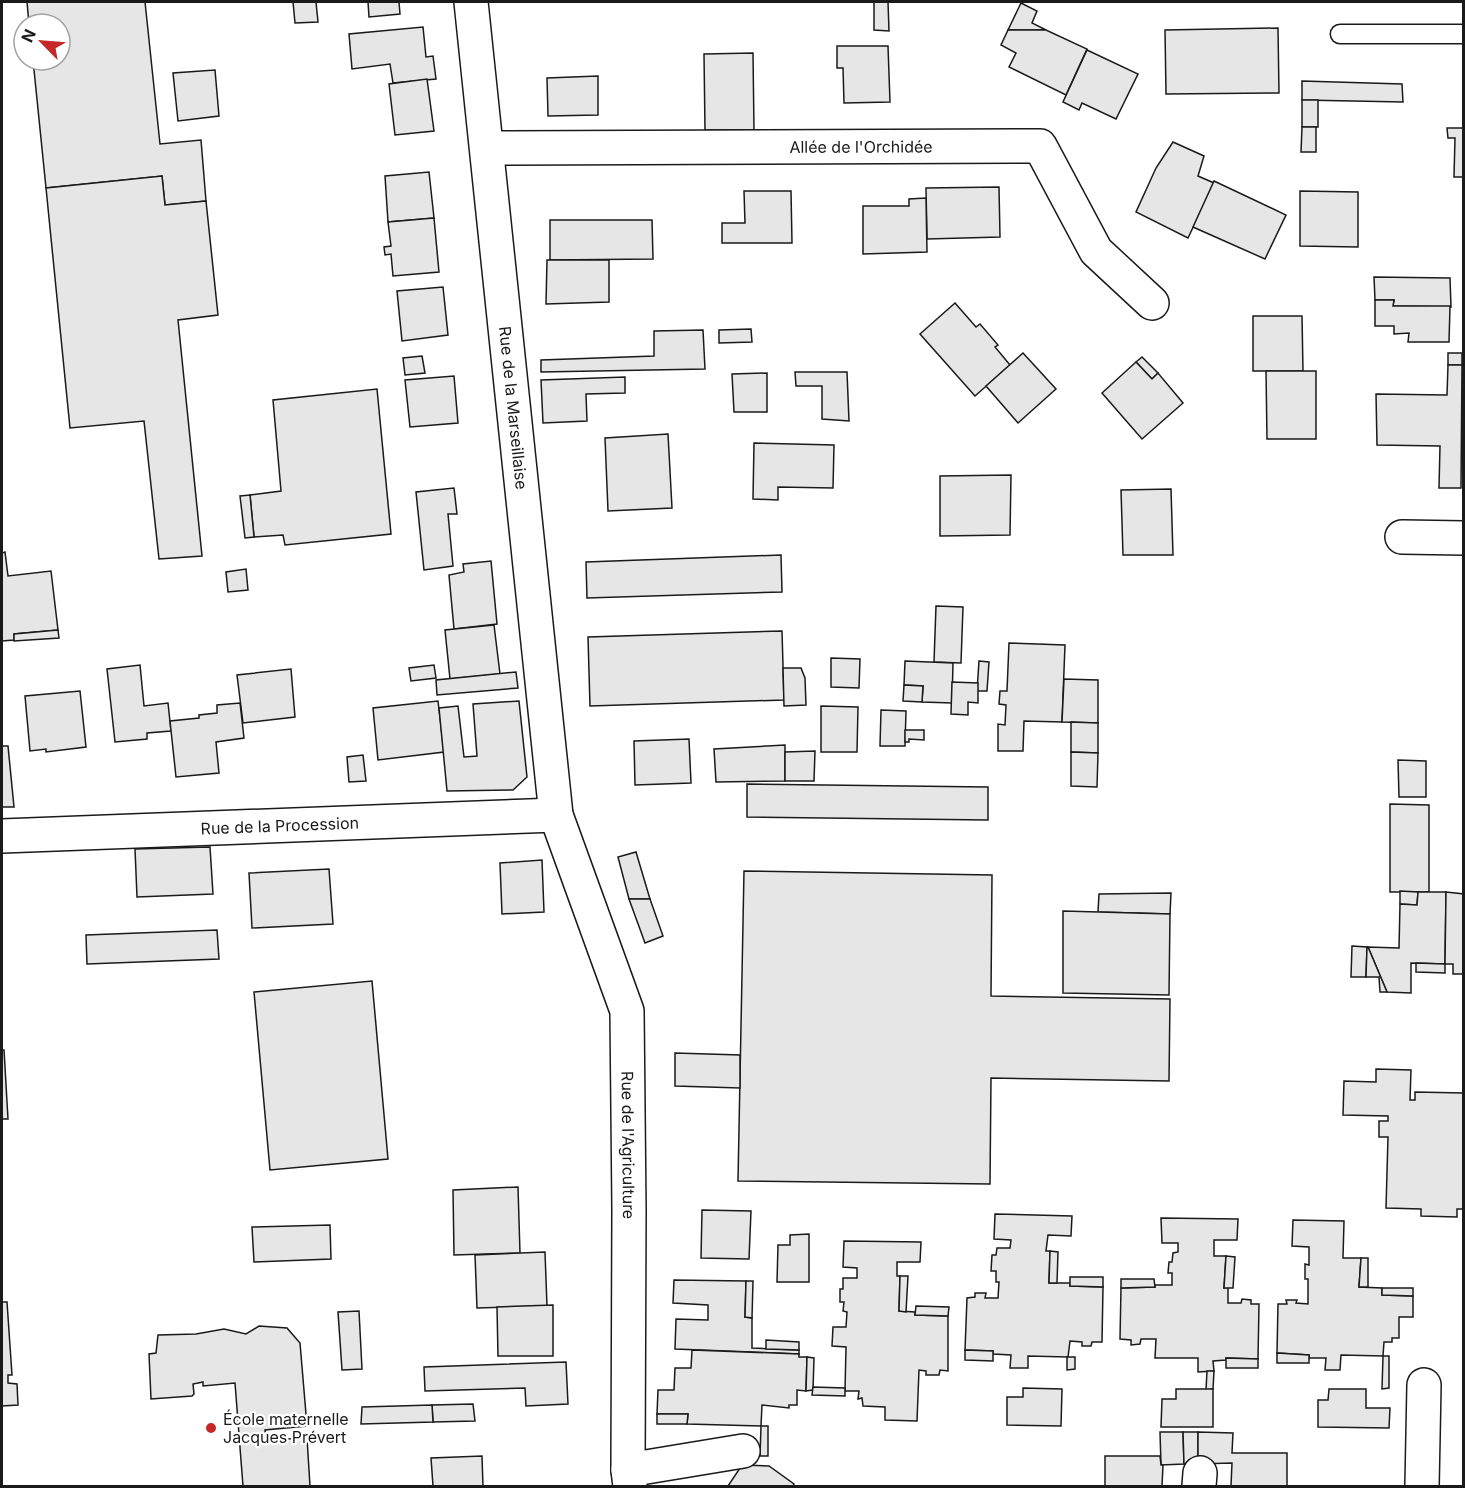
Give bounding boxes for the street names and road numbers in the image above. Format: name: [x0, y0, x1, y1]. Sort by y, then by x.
street label: Allée de l'Orchidée: [789, 136, 933, 157]
street label: Rue de la Marseillaise: [495, 325, 532, 490]
street label: Rue de la Procession: [200, 812, 359, 838]
street label: Rue de l'Agriculture: [618, 1071, 639, 1219]

